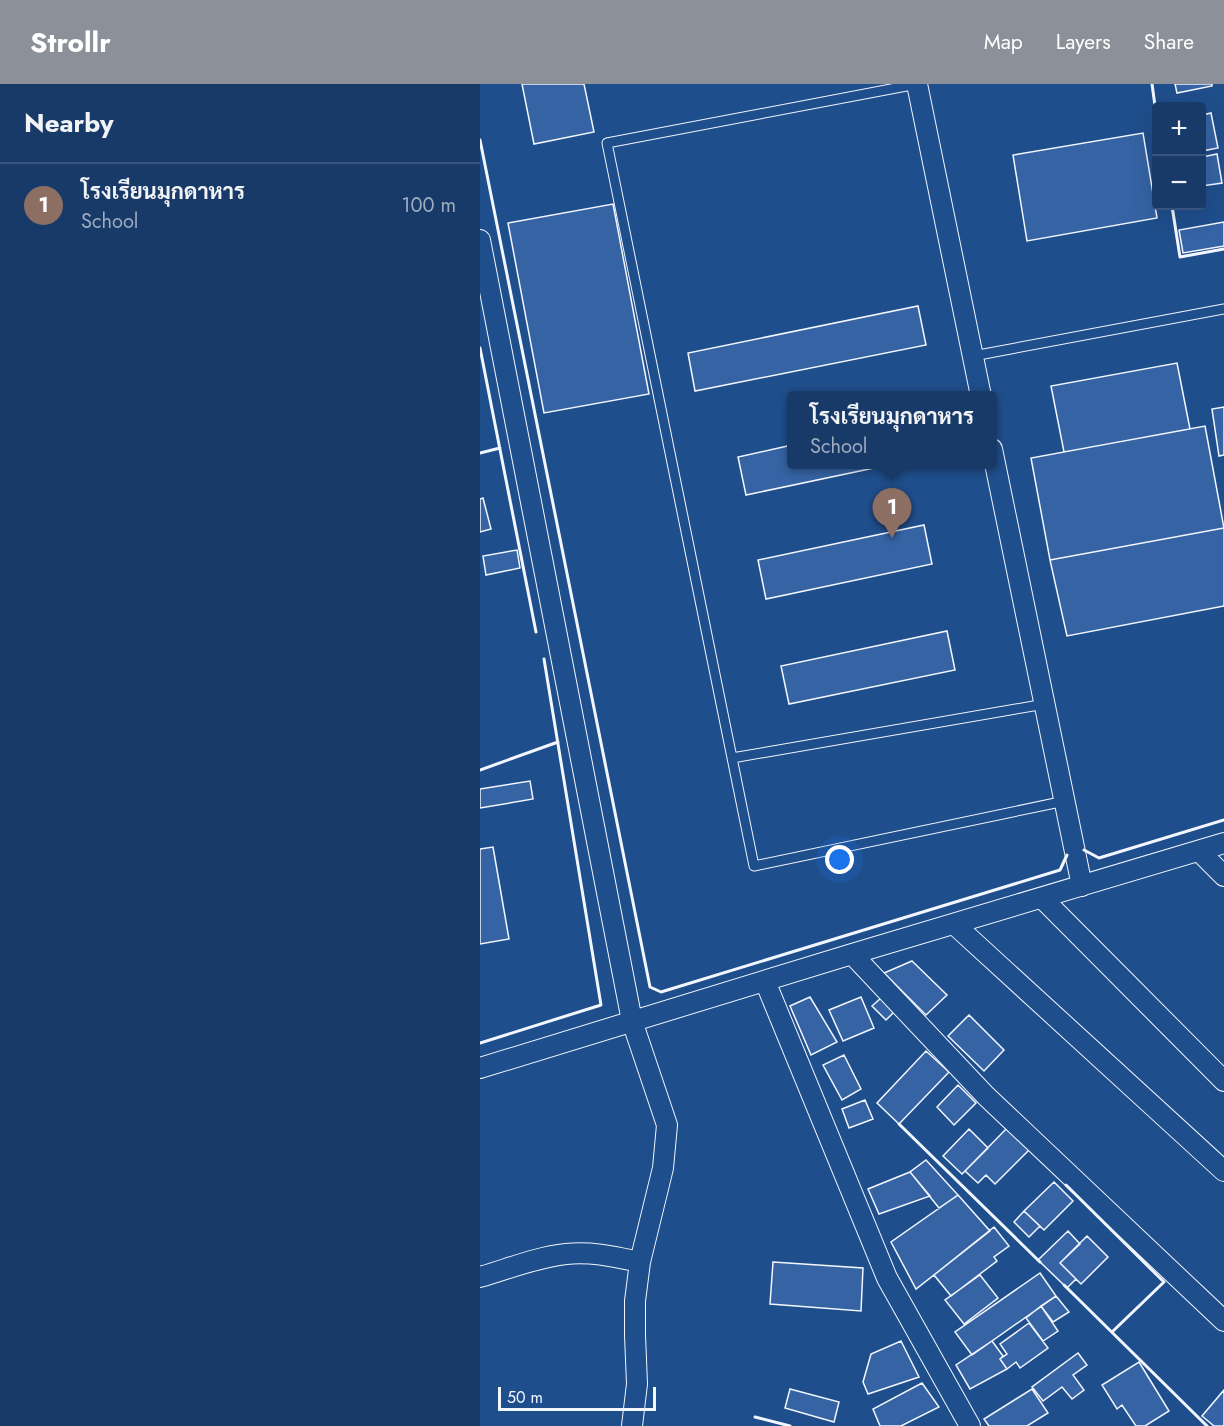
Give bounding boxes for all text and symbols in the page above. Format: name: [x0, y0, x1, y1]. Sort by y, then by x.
text: Strollr: [30, 22, 111, 63]
text: Map: [984, 27, 1023, 57]
text: Layers: [1056, 27, 1111, 57]
text: Share: [1144, 27, 1194, 57]
map controls: [1152, 102, 1206, 210]
button: +: [1152, 102, 1206, 156]
text: Nearby: [24, 104, 113, 142]
button: −: [1152, 156, 1206, 210]
text: โรงเรียนมุกดาหาร: [81, 175, 245, 207]
text: 1: [38, 191, 49, 220]
text: 100 m: [401, 191, 456, 220]
text: School: [81, 207, 138, 236]
popup: [787, 391, 997, 469]
text: โรงเรียนมุกดาหาร: [810, 400, 974, 432]
text: School: [810, 432, 867, 461]
pin: 1: [872, 488, 912, 538]
your location: [825, 845, 854, 874]
scale bar: [498, 1384, 656, 1412]
text: 50 m: [507, 1386, 543, 1409]

